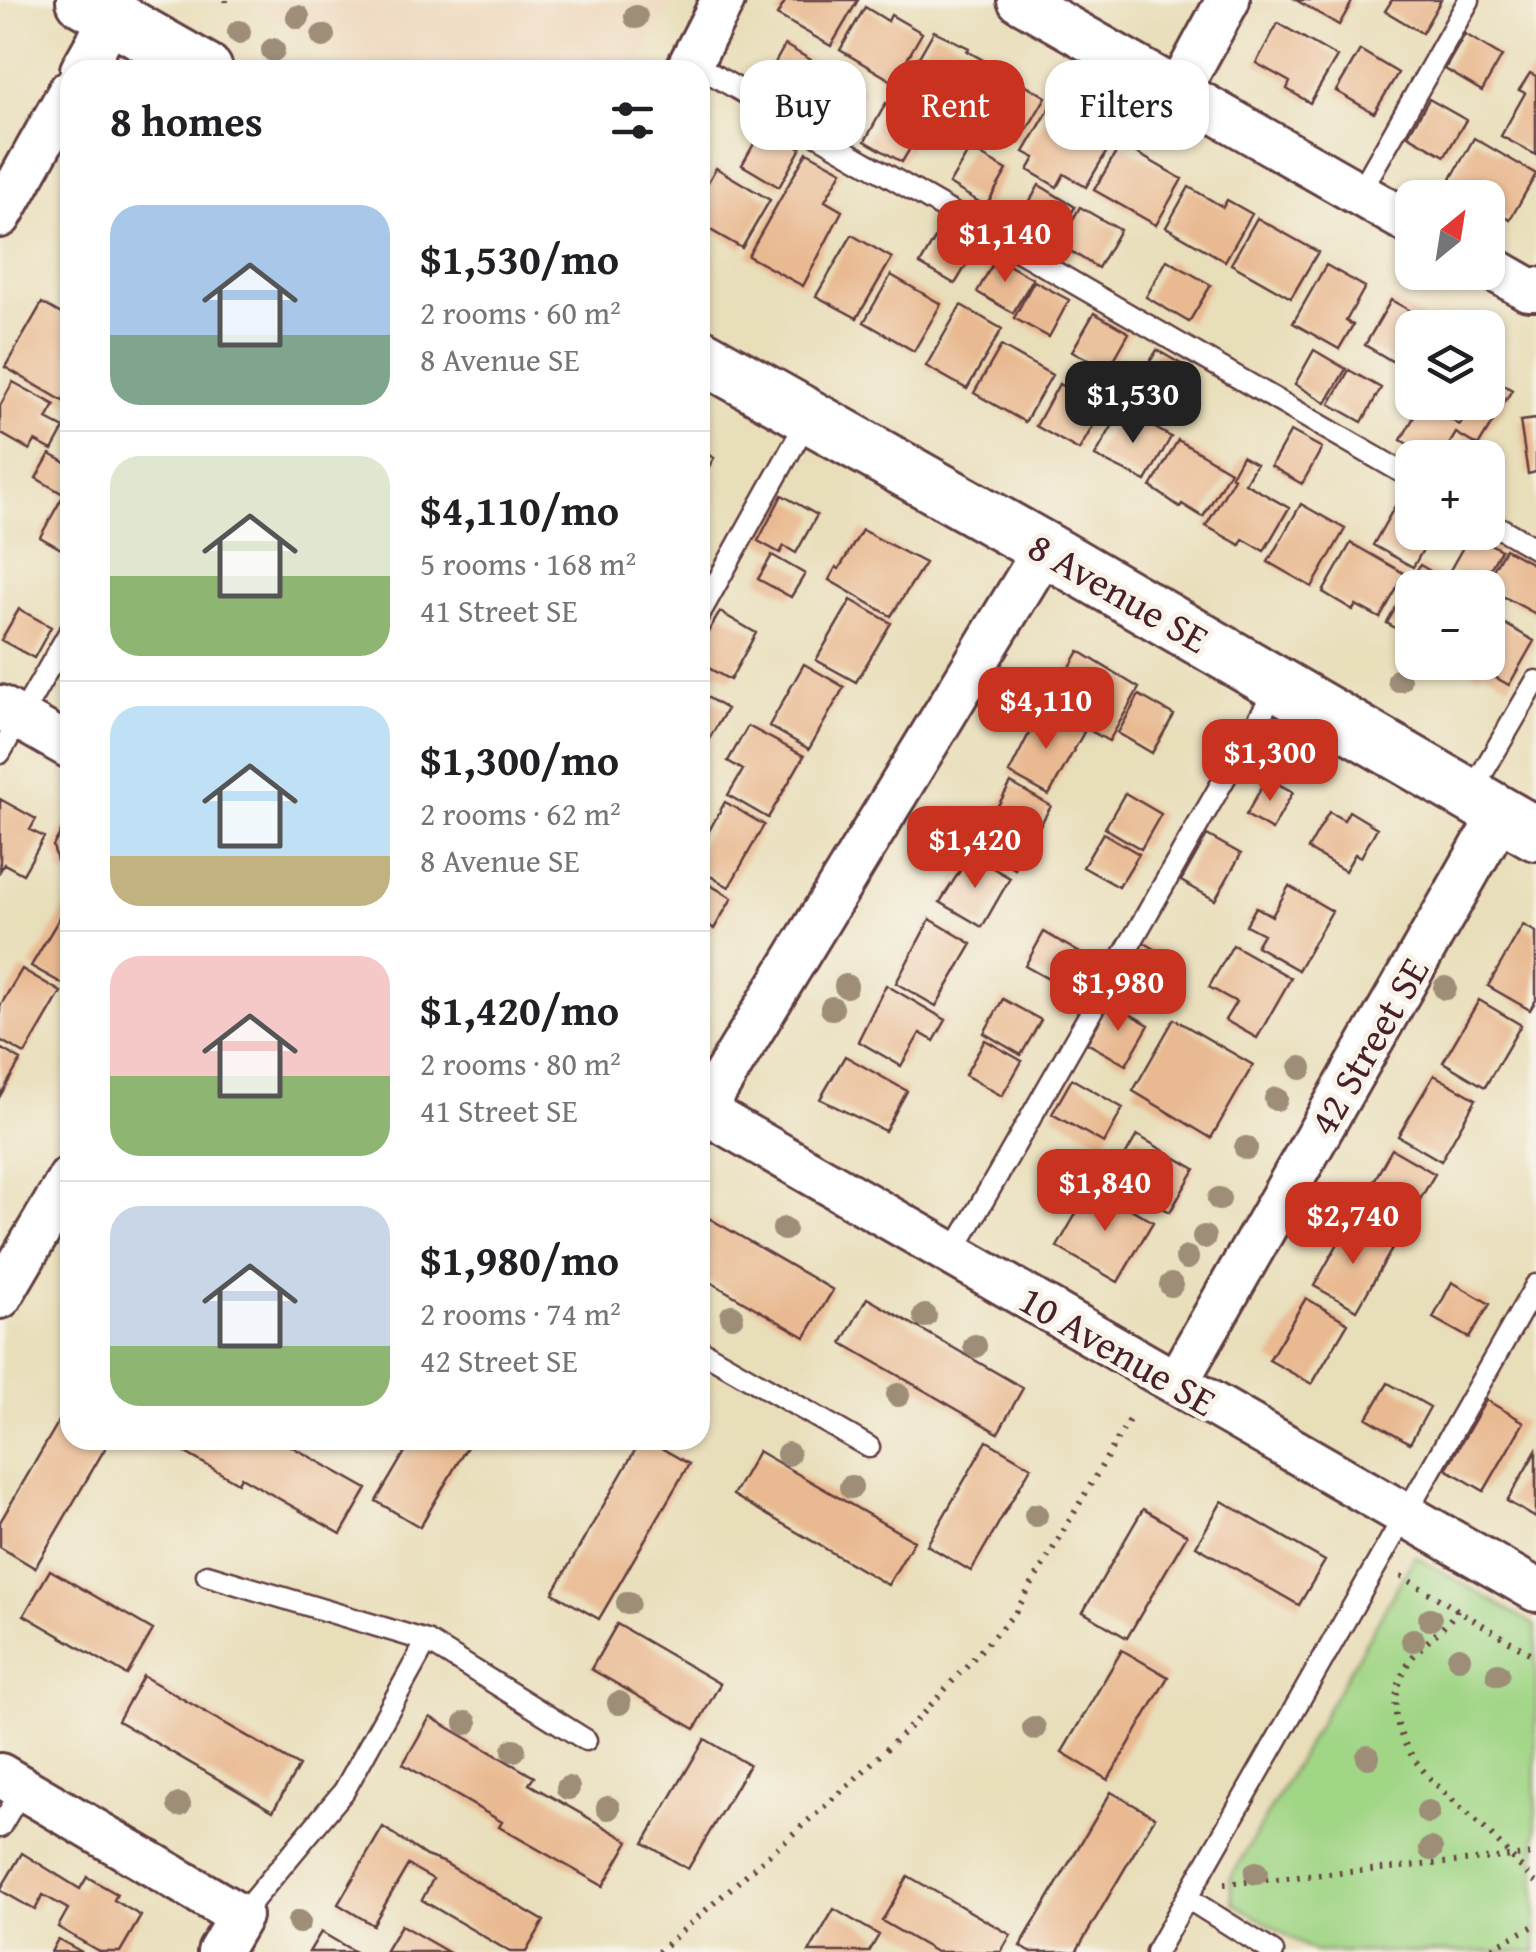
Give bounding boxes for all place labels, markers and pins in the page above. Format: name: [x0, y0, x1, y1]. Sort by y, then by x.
pin: $1,140: [924, 200, 1086, 285]
pin: $1,530: [1052, 361, 1214, 446]
pin: $4,110: [965, 667, 1127, 752]
pin: $1,300: [1189, 719, 1351, 804]
pin: $1,420: [894, 806, 1056, 891]
pin: $1,980: [1037, 949, 1199, 1034]
pin: $1,840: [1024, 1149, 1186, 1234]
pin: $2,740: [1272, 1182, 1434, 1267]

